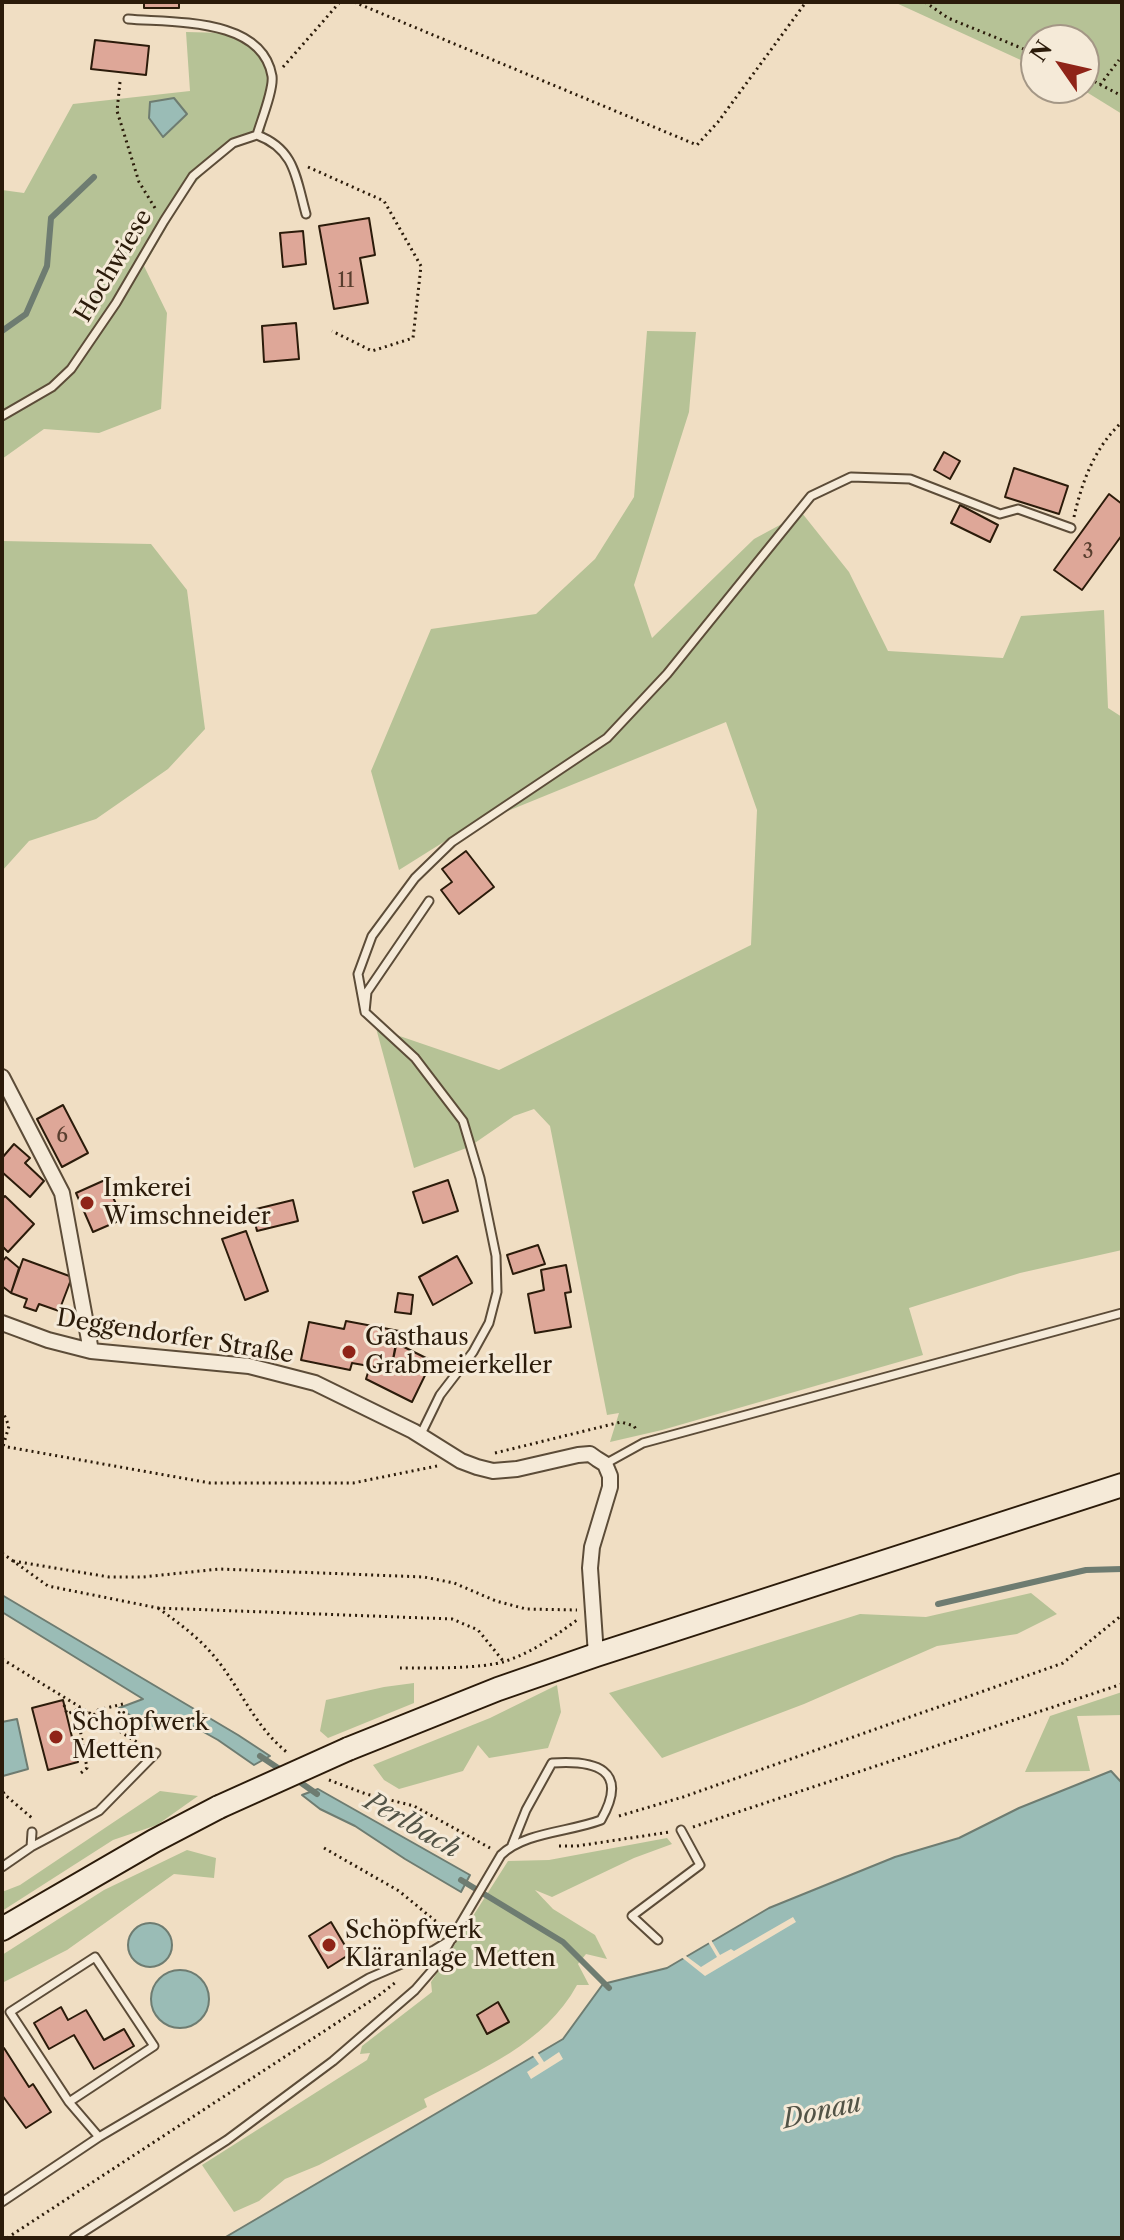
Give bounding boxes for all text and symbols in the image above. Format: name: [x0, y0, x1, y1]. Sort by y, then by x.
north arrow: [1020, 24, 1100, 104]
text: N: [1025, 36, 1058, 67]
street label: Hochwiese: [69, 204, 159, 328]
house number: 11: [338, 269, 354, 293]
house number: 3: [1082, 540, 1094, 564]
house number: 6: [56, 1124, 68, 1148]
place label: Imkerei Wimschneider: [103, 1175, 271, 1231]
marker: Imkerei Wimschneider: [78, 1194, 96, 1212]
street label: Deggendorfer Straße: [54, 1304, 296, 1370]
place label: Gasthaus Grabmeierkeller: [365, 1324, 552, 1380]
marker: Gasthaus Grabmeierkeller: [340, 1343, 358, 1361]
place label: Schöpfwerk Metten: [72, 1709, 209, 1765]
marker: Schöpfwerk Metten: [47, 1728, 65, 1746]
water label: Perlbach: [359, 1786, 465, 1866]
place label: Schöpfwerk Kläranlage Metten: [345, 1917, 556, 1973]
marker: Schöpfwerk Kläranlage Metten: [320, 1936, 338, 1954]
water label: Donau: [780, 2088, 864, 2136]

